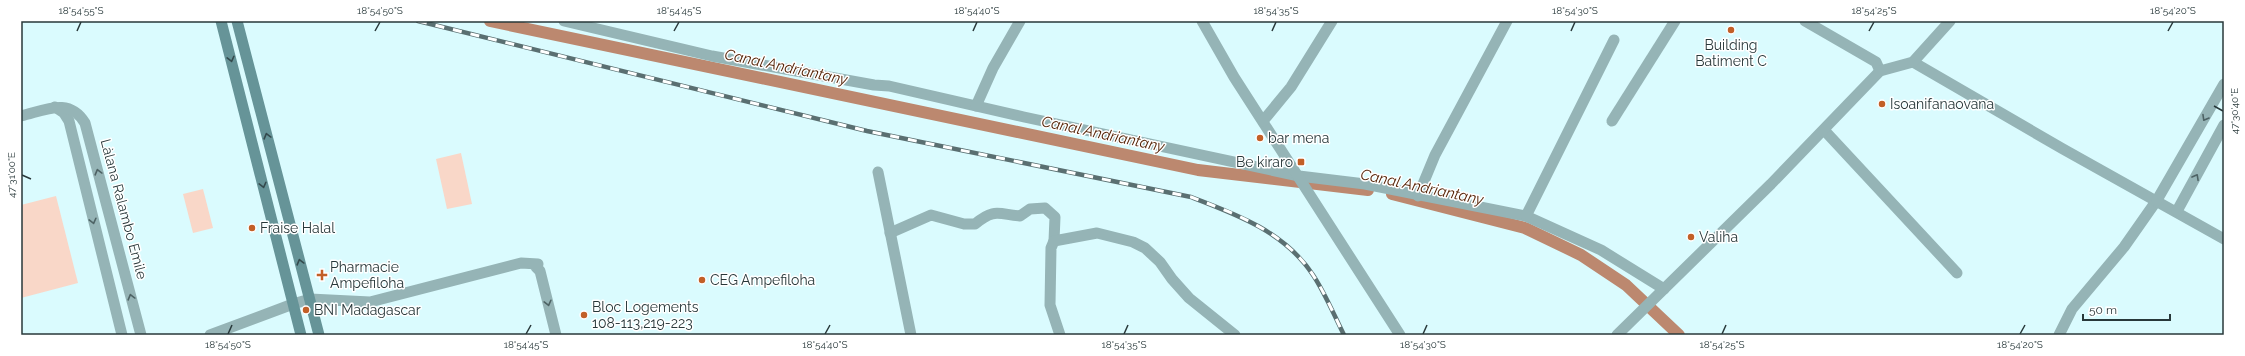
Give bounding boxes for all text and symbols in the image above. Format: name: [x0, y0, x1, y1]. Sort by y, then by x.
text: 18°54'55"S: [58, 5, 104, 16]
text: 18°54'50"S: [357, 5, 403, 16]
text: 18°54'45"S: [657, 5, 701, 16]
text: 18°54'40"S: [954, 5, 1000, 16]
text: 18°54'35"S: [1253, 5, 1299, 16]
text: 18°54'30"S: [1552, 5, 1598, 16]
text: 18°54'25"S: [1851, 5, 1897, 16]
text: 18°54'20"S: [2150, 5, 2196, 16]
marker: Building Batiment C: [1726, 25, 1736, 35]
place label: Building Batiment C: [1695, 37, 1767, 69]
water label: Canal Andriantany: [723, 45, 850, 89]
one-way arrow: [226, 55, 235, 62]
text: 47°30'40"E: [2229, 88, 2240, 134]
place label: Isoanifanaovana: [1890, 96, 1994, 112]
marker: Isoanifanaovana: [1877, 99, 1887, 109]
water label: Canal Andriantany: [1040, 112, 1167, 156]
one-way arrow: [2202, 114, 2209, 121]
place label: bar mena: [1268, 130, 1329, 146]
one-way arrow: [263, 133, 272, 140]
marker: bar mena: [1255, 133, 1265, 143]
street label: Làlana Ralambo Emile: [98, 137, 150, 281]
text: 47°31'00"E: [6, 152, 17, 198]
place label: Be kiraro: [1236, 154, 1293, 170]
marker: Be kiraro: [1296, 157, 1306, 167]
water label: Canal Andriantany: [1359, 165, 1486, 209]
one-way arrow: [94, 168, 103, 175]
one-way arrow: [2191, 174, 2198, 181]
one-way arrow: [258, 181, 267, 188]
one-way arrow: [89, 218, 97, 225]
place label: Fraise Halal: [260, 220, 335, 236]
marker: Fraise Halal: [247, 223, 257, 233]
place label: Valiha: [1699, 229, 1738, 245]
marker: Valiha: [1686, 232, 1696, 242]
one-way arrow: [296, 258, 305, 265]
place label: Pharmacie Ampefiloha: [330, 259, 404, 291]
marker: Pharmacie Ampefiloha: [317, 270, 327, 280]
place label: CEG Ampefiloha: [710, 272, 815, 288]
marker: CEG Ampefiloha: [697, 275, 707, 285]
one-way arrow: [128, 294, 136, 301]
scale bar: [2083, 296, 2170, 322]
one-way arrow: [543, 299, 552, 306]
place label: Bloc Logements 108-113,219-223: [592, 299, 699, 331]
place label: BNI Madagascar: [314, 302, 421, 318]
text: 50 m: [2089, 303, 2117, 317]
marker: BNI Madagascar: [301, 305, 311, 315]
marker: Bloc Logements 108-113,219-223: [579, 310, 589, 320]
text: 18°54'50"S: [205, 339, 251, 350]
text: 18°54'45"S: [504, 339, 548, 350]
text: 18°54'40"S: [802, 339, 848, 350]
text: 18°54'35"S: [1101, 339, 1147, 350]
text: 18°54'30"S: [1400, 339, 1446, 350]
text: 18°54'25"S: [1699, 339, 1745, 350]
text: 18°54'20"S: [1997, 339, 2043, 350]

